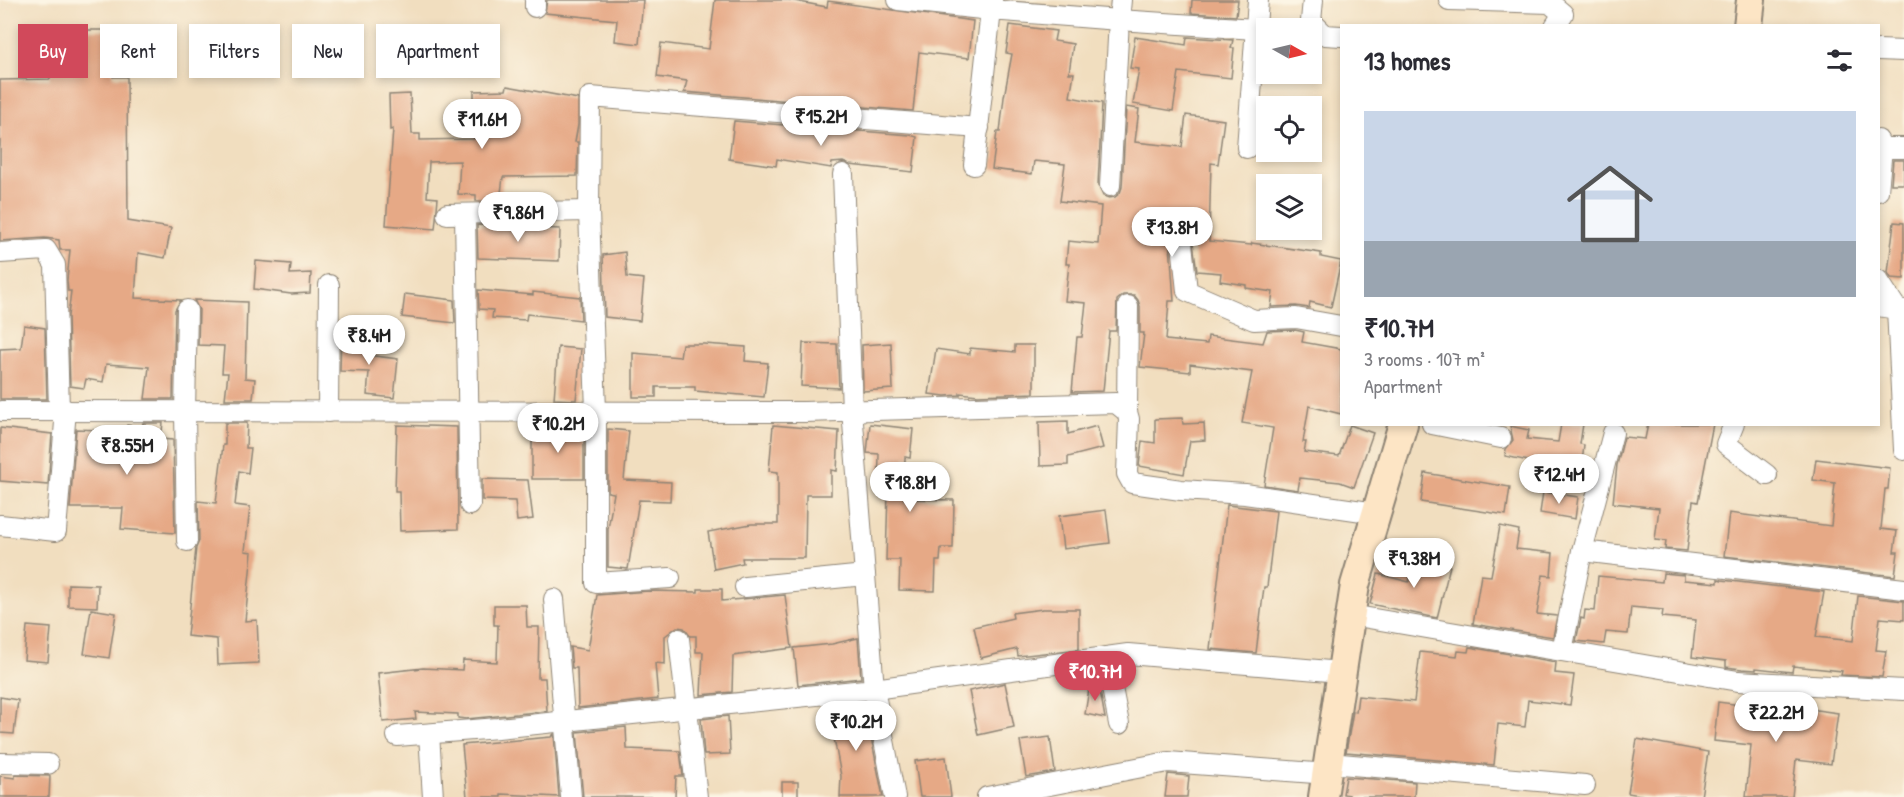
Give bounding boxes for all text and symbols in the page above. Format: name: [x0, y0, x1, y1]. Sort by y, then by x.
north arrow: [1256, 18, 1322, 84]
map controls: [1256, 18, 1322, 240]
chip: Buy: [18, 24, 88, 78]
chip: Rent: [100, 24, 177, 78]
chip: Filters: [189, 24, 280, 78]
chip: New: [292, 24, 364, 78]
chip: Apartment: [376, 24, 500, 78]
text: 13 homes: [1364, 43, 1451, 78]
icon: filters: [1823, 44, 1856, 77]
pin: ₹15.2M: [772, 96, 870, 147]
button: locate: [1256, 96, 1322, 162]
pin: ₹11.6M: [433, 99, 531, 150]
text: ₹15.2M: [795, 102, 847, 129]
text: ₹11.6M: [457, 105, 507, 132]
icon: home: [1556, 150, 1664, 258]
button: layers: [1256, 174, 1322, 240]
pin: ₹9.86M: [469, 192, 567, 243]
text: ₹9.86M: [492, 198, 544, 225]
pin: ₹13.8M: [1123, 207, 1221, 258]
text: ₹13.8M: [1146, 213, 1198, 240]
text: ₹10.7M: [1364, 310, 1434, 345]
pin: ₹8.4M: [327, 315, 411, 366]
text: ₹8.4M: [347, 321, 391, 348]
text: 3 rooms · 107 m²: [1364, 345, 1485, 372]
text: Apartment: [1364, 372, 1442, 399]
pin: ₹10.2M: [509, 403, 607, 454]
text: ₹10.2M: [531, 409, 585, 436]
pin: ₹8.55M: [78, 425, 176, 476]
text: ₹8.55M: [100, 431, 154, 458]
pin: ₹12.4M: [1510, 454, 1608, 505]
text: ₹12.4M: [1533, 460, 1585, 487]
pin: ₹18.8M: [861, 462, 959, 513]
text: ₹18.8M: [884, 468, 936, 495]
pin: ₹9.38M: [1365, 538, 1463, 589]
text: ₹9.38M: [1388, 544, 1440, 571]
pin: ₹10.7M: [1046, 651, 1144, 702]
text: ₹10.7M: [1068, 657, 1122, 684]
pin: ₹22.2M: [1727, 692, 1825, 743]
text: ₹22.2M: [1748, 698, 1804, 725]
pin: ₹10.2M: [807, 701, 905, 752]
text: ₹10.2M: [829, 707, 883, 734]

